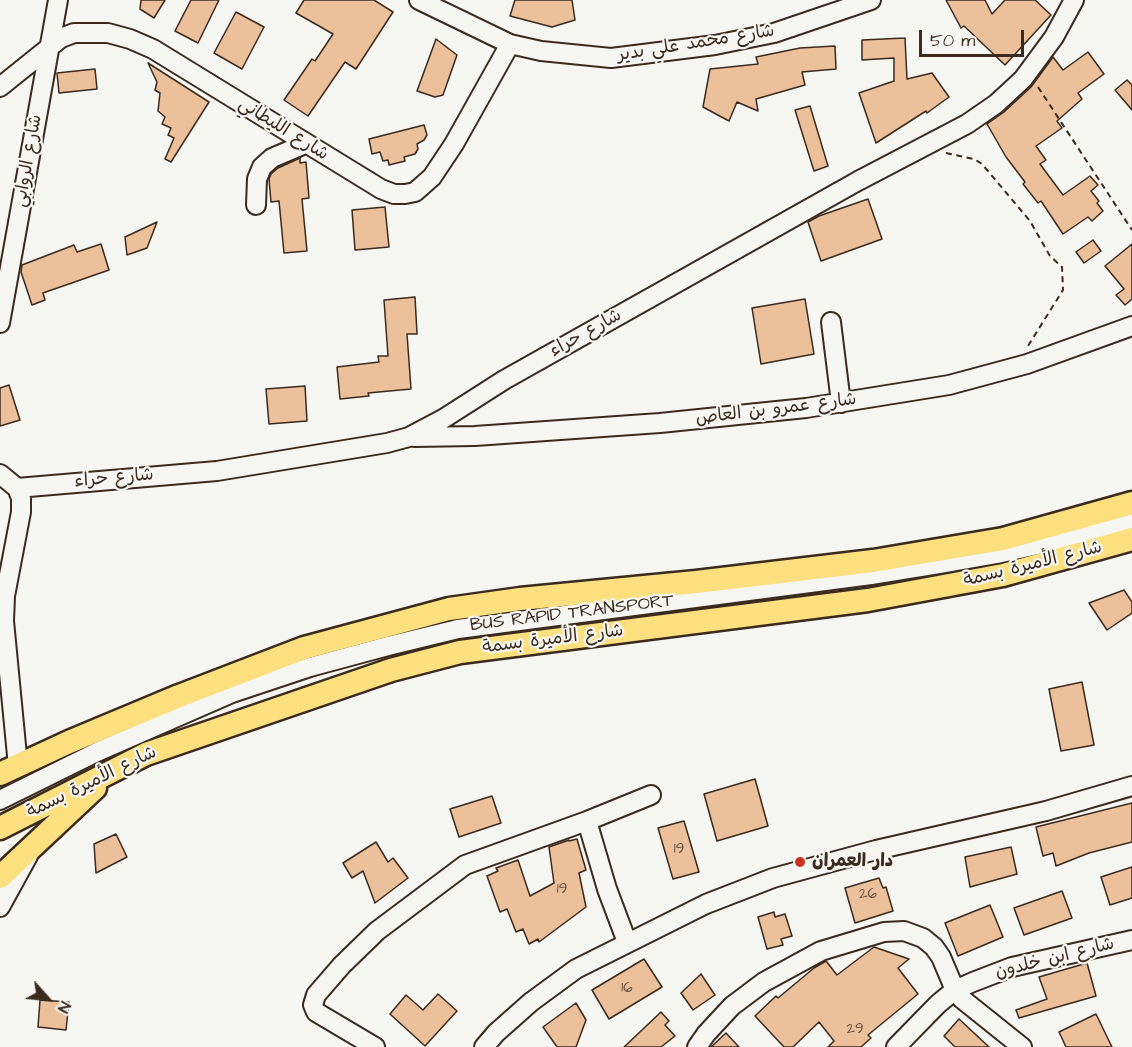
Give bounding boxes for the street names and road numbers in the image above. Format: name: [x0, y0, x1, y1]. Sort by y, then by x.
street label: شارع محمد علي بدير: [616, 21, 776, 67]
street label: شارع الليطاني: [234, 94, 332, 166]
street label: شارع الروابي: [10, 113, 48, 209]
street label: شارع حراء: [546, 305, 626, 363]
street label: شارع عمرو بن العاص: [694, 389, 858, 431]
street label: شارع حراء: [74, 465, 154, 493]
street label: شارع الأميرة بسمة: [962, 537, 1104, 593]
street label: BUS RAPID TRANSPORT: [469, 591, 675, 637]
street label: شارع الأميرة بسمة: [481, 621, 625, 659]
street label: شارع الأميرة بسمة: [23, 742, 161, 824]
street label: شارع ابن خلدون: [993, 934, 1117, 984]

